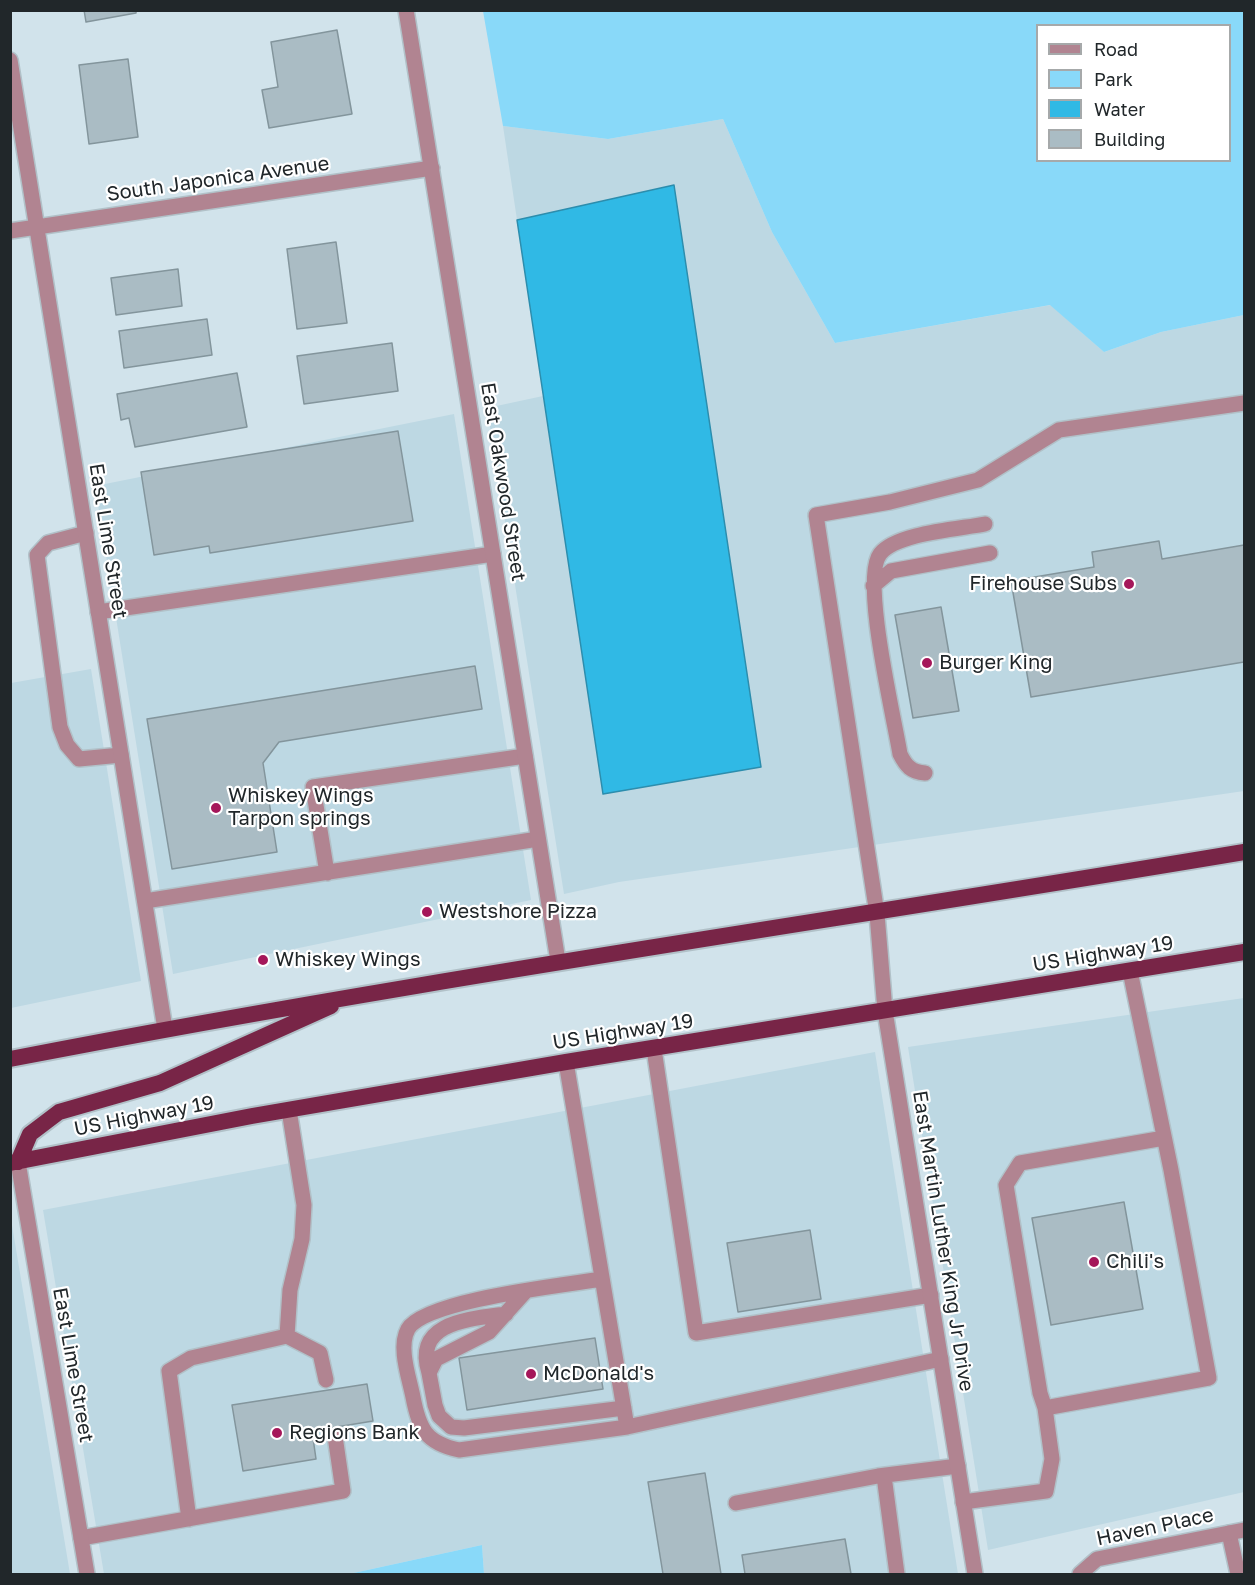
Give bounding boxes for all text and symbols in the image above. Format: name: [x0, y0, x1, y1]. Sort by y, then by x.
legend: [1036, 24, 1231, 162]
text: Road: [1094, 38, 1138, 60]
text: Park: [1094, 68, 1133, 90]
text: Water: [1094, 98, 1145, 120]
text: Building: [1094, 128, 1165, 150]
street label: South Japonica Avenue: [105, 152, 331, 206]
street label: East Oakwood Street: [475, 381, 531, 583]
street label: East Lime Street: [84, 462, 132, 620]
place label: Firehouse Subs: [969, 572, 1117, 596]
marker: Firehouse Subs: [1122, 577, 1136, 591]
place label: Burger King: [939, 651, 1053, 675]
marker: Burger King: [920, 656, 934, 670]
place label: Whiskey Wings Tarpon springs: [228, 784, 374, 831]
marker: Whiskey Wings Tarpon springs: [209, 801, 223, 815]
place label: Westshore Pizza: [439, 900, 597, 924]
marker: Westshore Pizza: [420, 905, 434, 919]
street label: US Highway 19: [1031, 931, 1175, 977]
place label: Whiskey Wings: [275, 948, 421, 972]
marker: Whiskey Wings: [256, 953, 270, 967]
street label: US Highway 19: [551, 1009, 695, 1055]
street label: East Martin Luther King Jr Drive: [907, 1089, 979, 1393]
street label: US Highway 19: [72, 1091, 216, 1141]
place label: Chili's: [1106, 1250, 1164, 1274]
marker: Chili's: [1087, 1255, 1101, 1269]
street label: East Lime Street: [48, 1286, 98, 1444]
place label: McDonald's: [543, 1362, 654, 1386]
marker: McDonald's: [524, 1367, 538, 1381]
place label: Regions Bank: [289, 1421, 420, 1445]
marker: Regions Bank: [270, 1426, 284, 1440]
street label: Haven Place: [1094, 1503, 1216, 1551]

